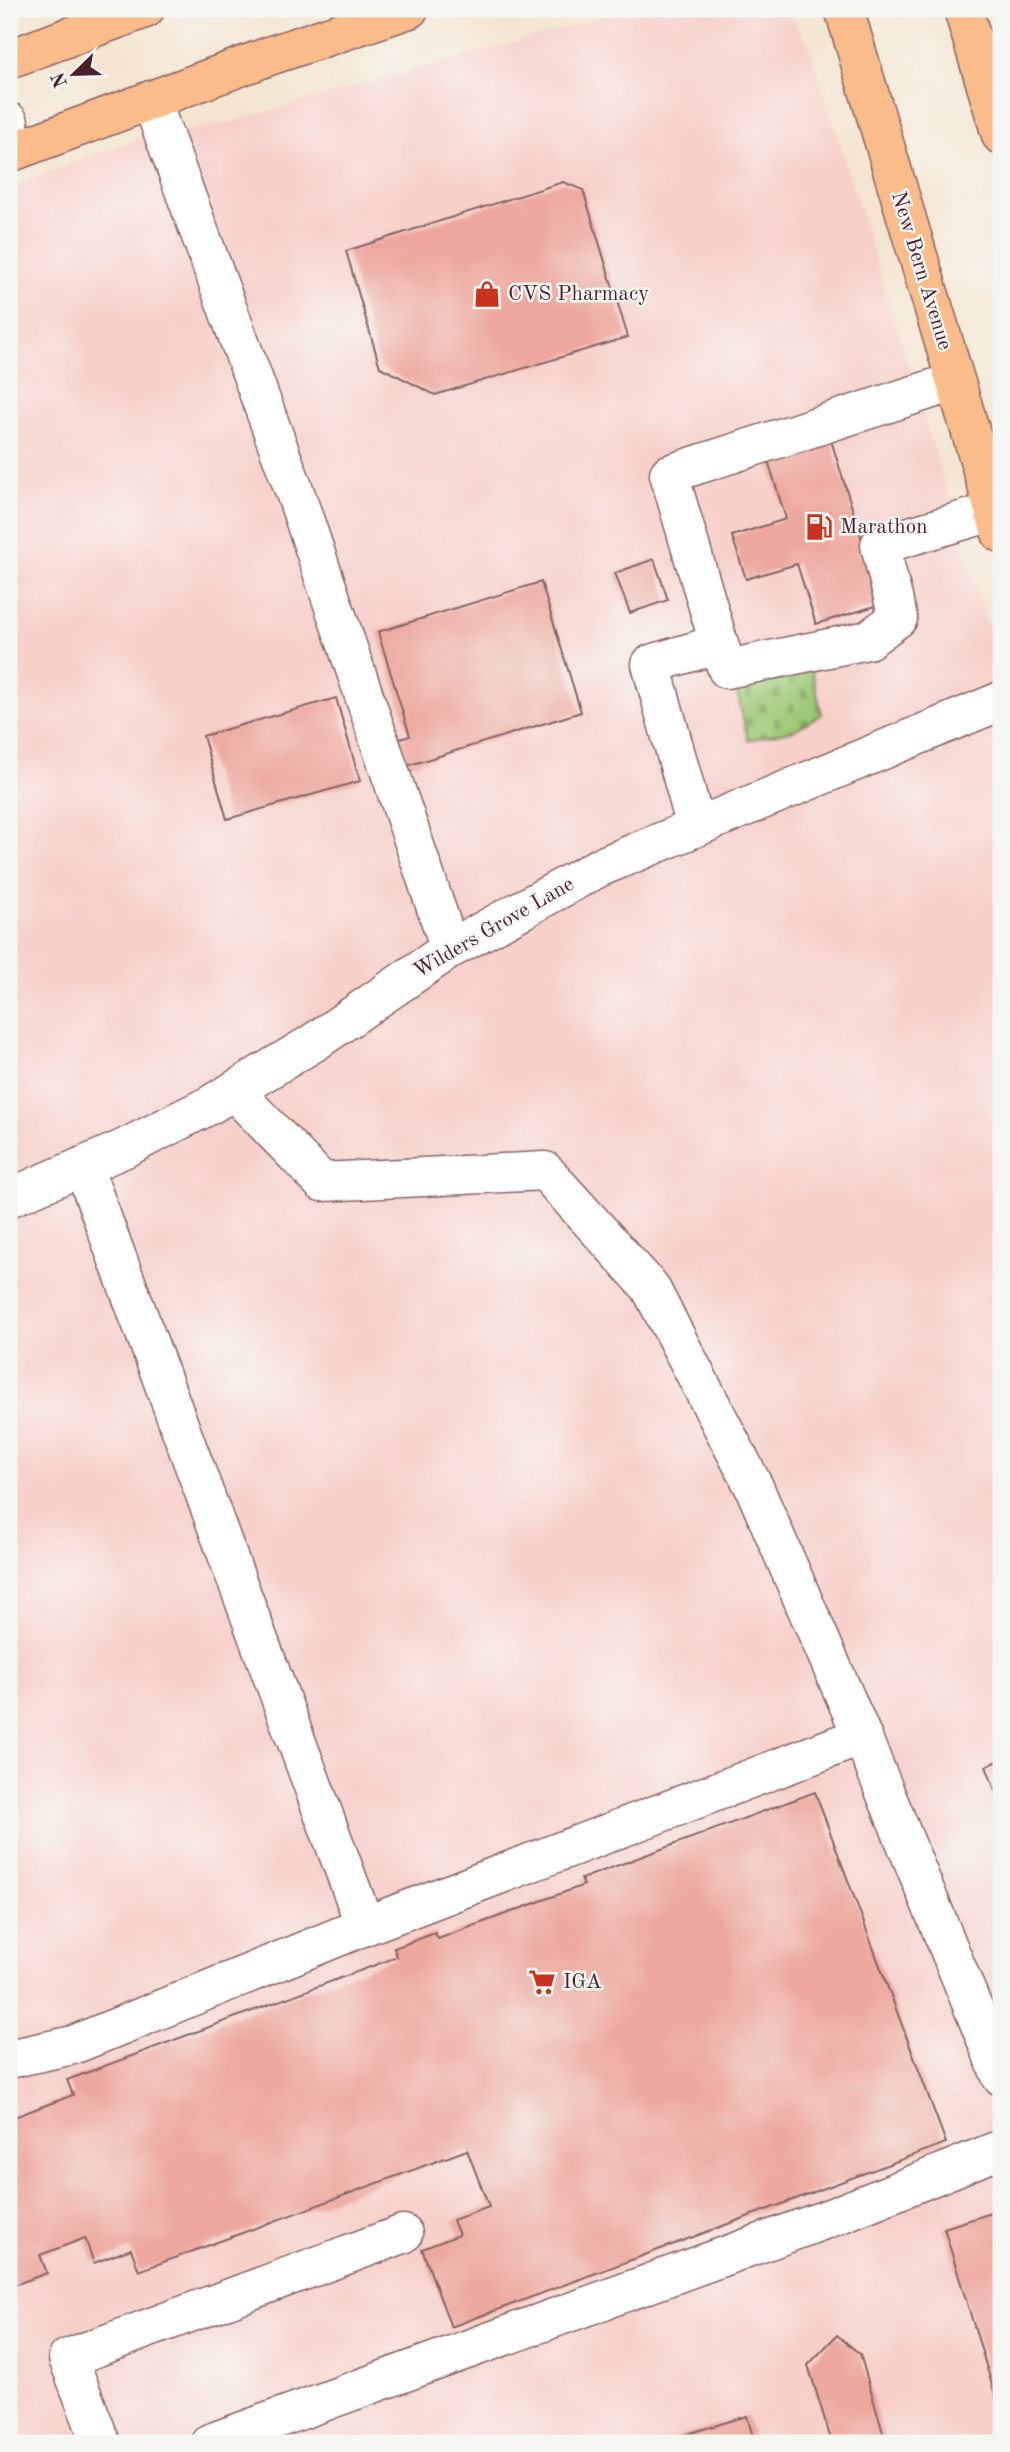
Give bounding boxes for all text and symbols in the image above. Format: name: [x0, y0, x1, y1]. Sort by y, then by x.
north arrow: [38, 38, 108, 108]
text: N: [49, 69, 72, 90]
street label: New Bern Avenue: [887, 189, 955, 353]
shop icon: CVS Pharmacy: [472, 279, 502, 309]
place label: CVS Pharmacy: [508, 284, 649, 305]
fuel station icon: Marathon: [804, 512, 834, 542]
place label: Marathon: [840, 517, 928, 538]
street label: Wilders Grove Lane: [410, 874, 578, 982]
supermarket icon: IGA: [527, 1967, 557, 1997]
place label: IGA: [563, 1972, 602, 1993]

